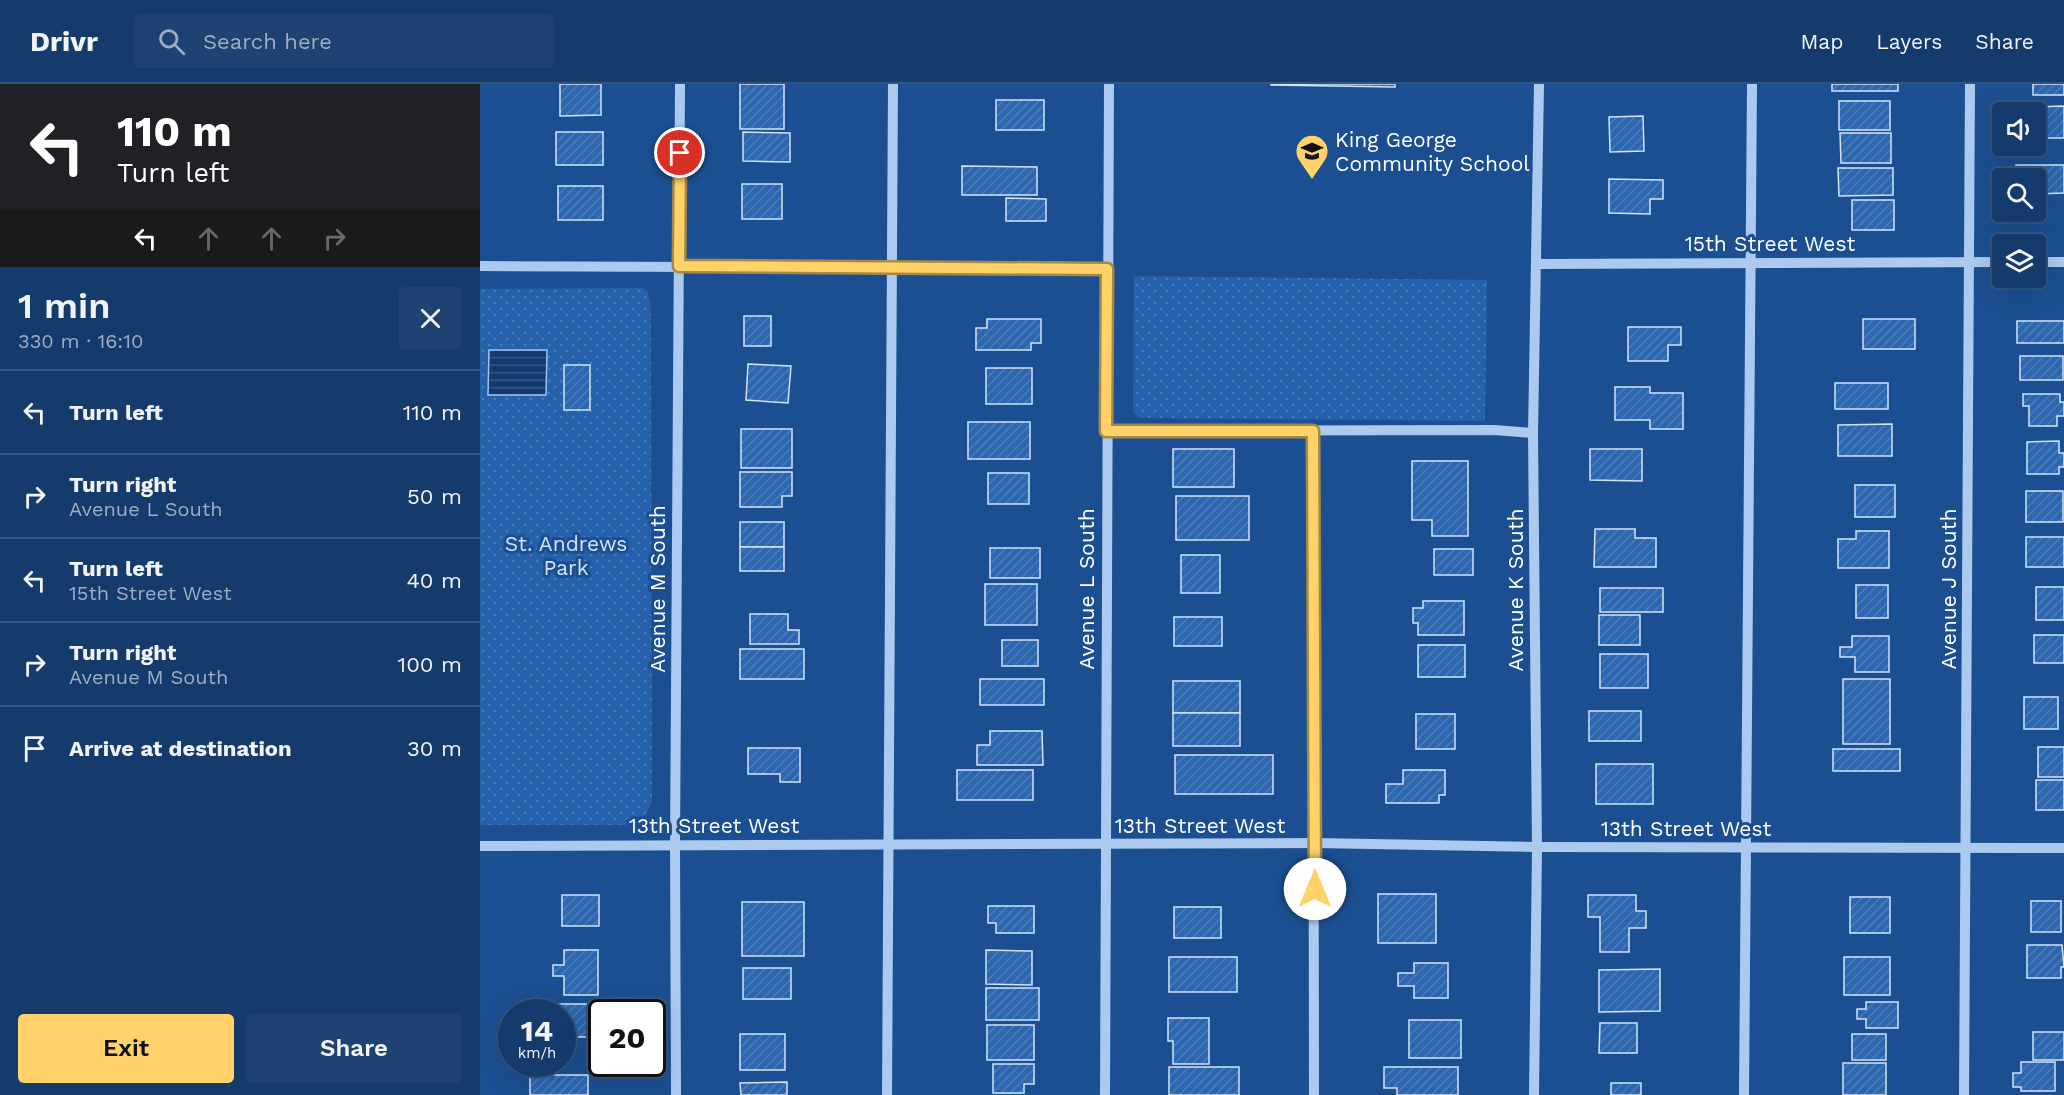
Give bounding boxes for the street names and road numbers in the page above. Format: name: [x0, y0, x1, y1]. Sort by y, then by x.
street label: 15th Street West: [1685, 231, 1856, 256]
street label: Avenue M South: [645, 505, 670, 673]
street label: Avenue L South: [1074, 508, 1099, 670]
street label: Avenue K South: [1503, 509, 1528, 671]
street label: Avenue J South: [1936, 509, 1961, 669]
street label: 13th Street West: [629, 813, 800, 838]
street label: 13th Street West: [1115, 813, 1286, 838]
street label: 13th Street West: [1601, 816, 1772, 841]

